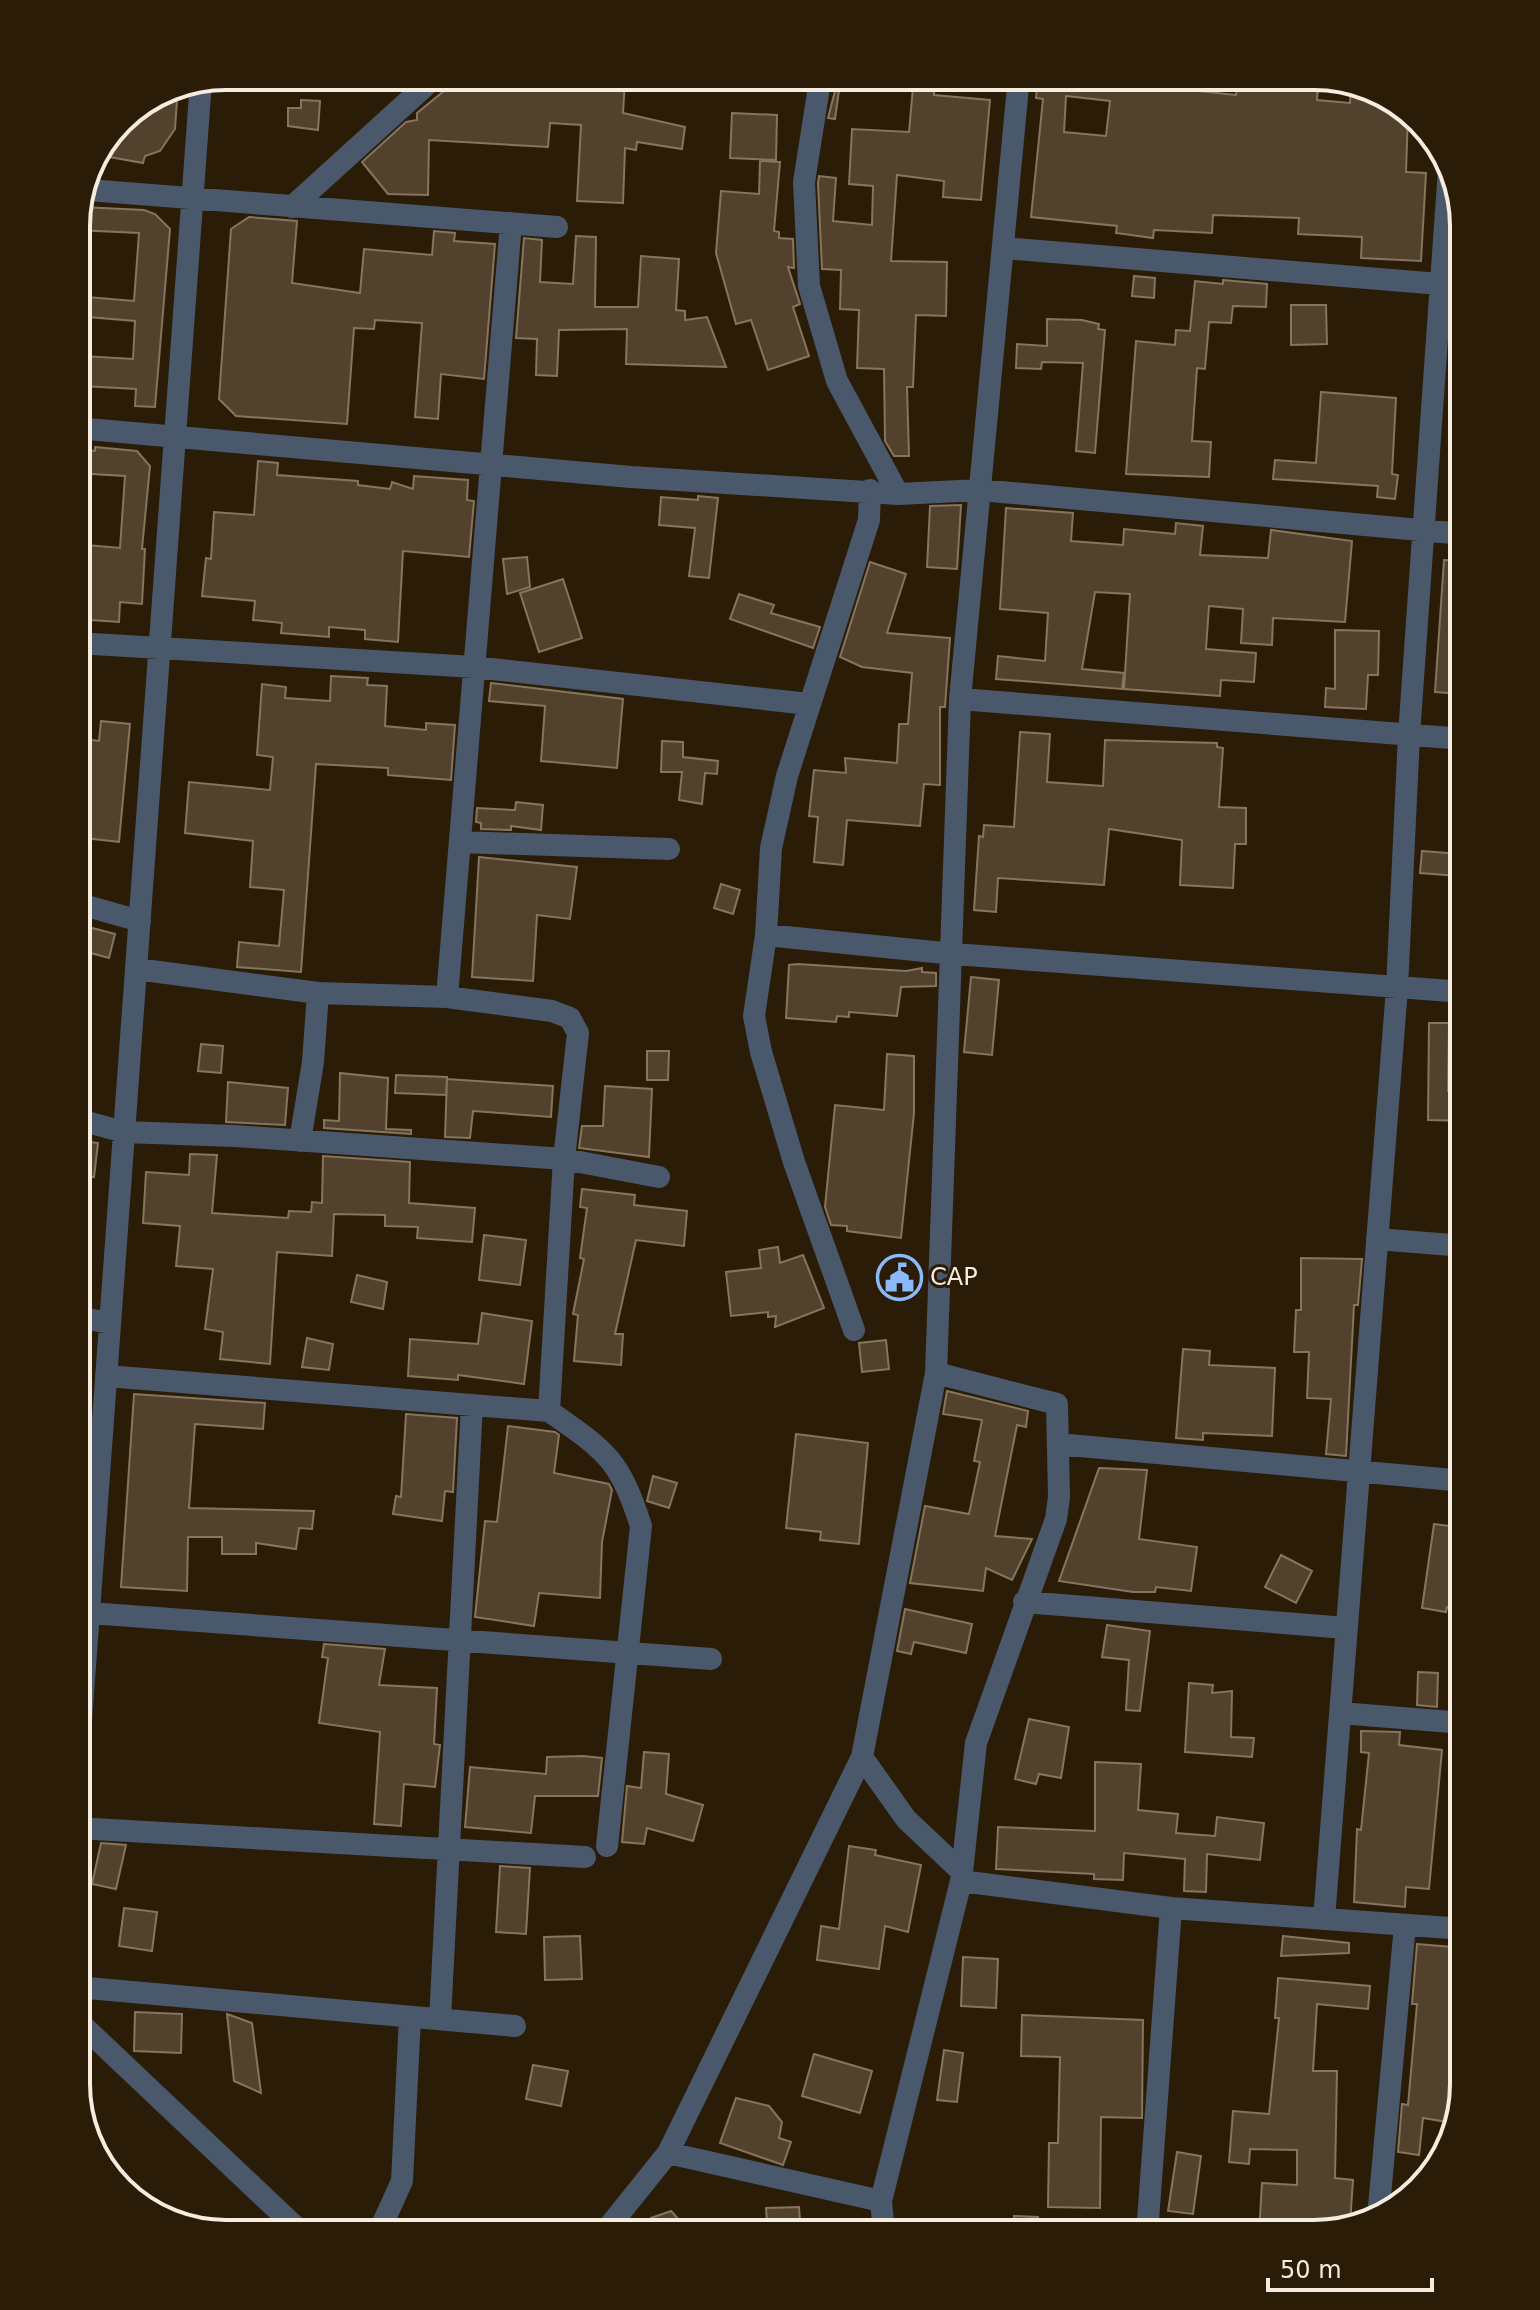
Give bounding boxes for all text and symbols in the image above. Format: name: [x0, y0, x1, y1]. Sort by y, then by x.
public building icon: CAP: [875, 1253, 923, 1301]
place label: CAP: [930, 1263, 978, 1291]
scale bar: [1268, 2242, 1432, 2292]
text: 50 m: [1280, 2256, 1342, 2284]

